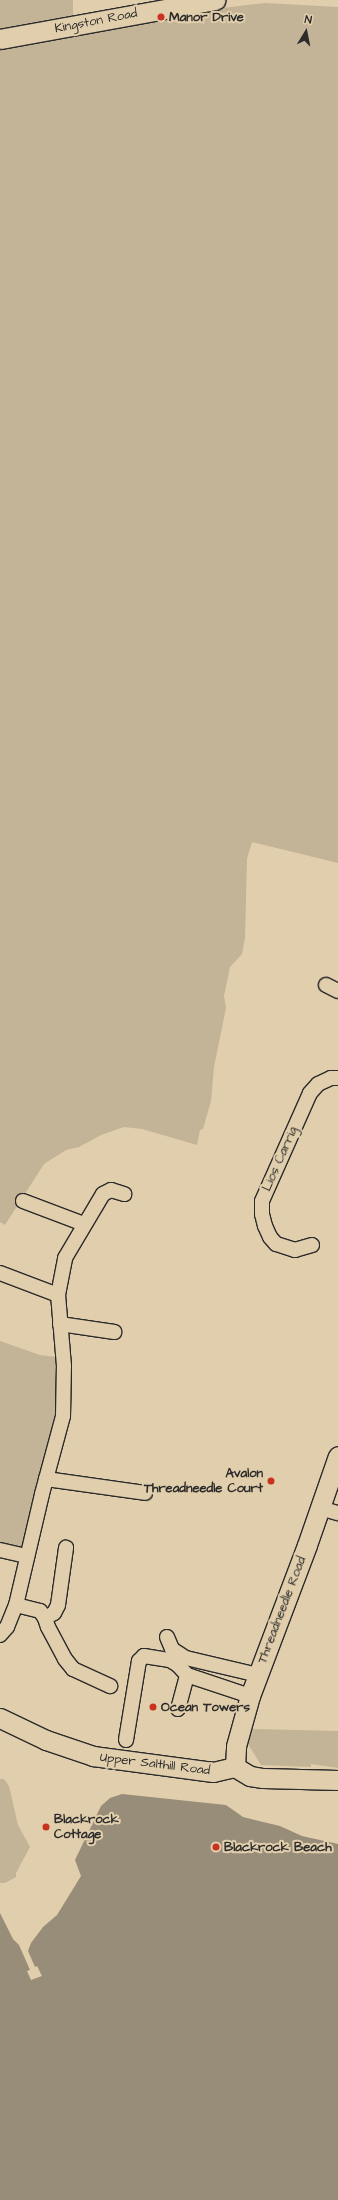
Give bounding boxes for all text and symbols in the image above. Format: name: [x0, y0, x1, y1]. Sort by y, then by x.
street label: Kingston Road: [53, 5, 139, 37]
place label: Manor Drive: [169, 9, 244, 25]
marker: Manor Drive: [156, 12, 166, 22]
north arrow: [286, 12, 326, 52]
text: N: [303, 12, 313, 28]
street label: Lios Carrig: [259, 1124, 301, 1194]
place label: Avalon Threadneedle Court: [144, 1466, 263, 1497]
marker: Avalon Threadneedle Court: [266, 1476, 276, 1486]
street label: Threadneedle Road: [254, 1554, 310, 1666]
place label: Ocean Towers: [161, 1699, 250, 1715]
marker: Ocean Towers: [148, 1702, 158, 1712]
street label: Upper Salthill Road: [99, 1749, 211, 1779]
place label: Blackrock Cottage: [54, 1812, 119, 1843]
marker: Blackrock Cottage: [41, 1822, 51, 1832]
place label: Blackrock Beach: [224, 1839, 332, 1855]
marker: Blackrock Beach: [211, 1842, 221, 1852]

